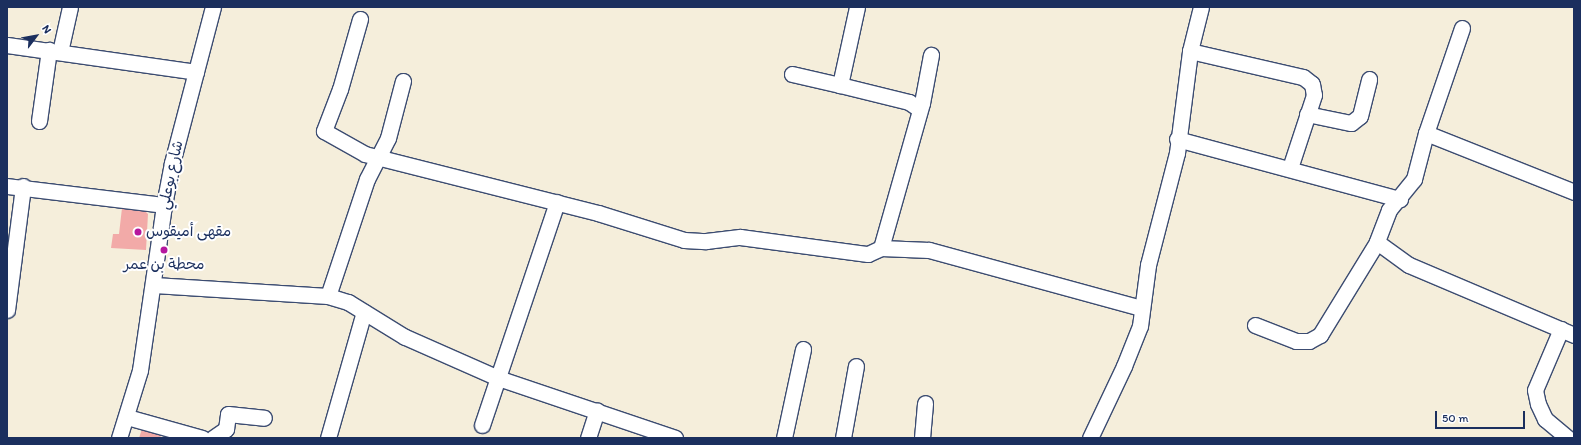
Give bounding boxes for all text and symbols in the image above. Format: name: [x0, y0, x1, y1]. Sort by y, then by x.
north arrow: [16, 16, 56, 56]
text: N: [39, 23, 54, 36]
street label: شارع بوعلي: [155, 139, 187, 211]
place label: مقهى أميقوس: [146, 223, 231, 241]
marker: مقهى أميقوس: [133, 227, 143, 237]
marker: محطة بن عمر: [159, 245, 169, 255]
place label: محطة بن عمر: [123, 256, 205, 274]
scale bar: [1437, 403, 1527, 429]
text: 50 m: [1442, 411, 1468, 425]

